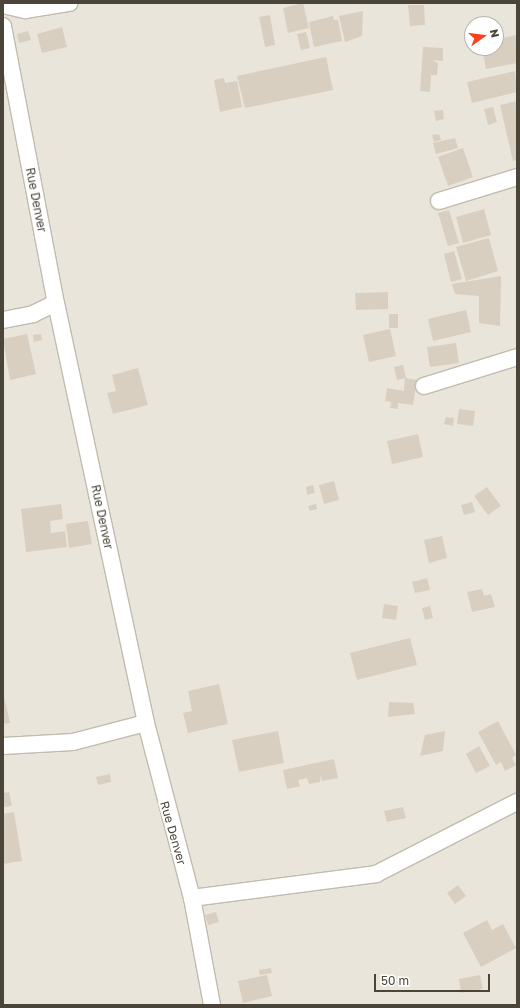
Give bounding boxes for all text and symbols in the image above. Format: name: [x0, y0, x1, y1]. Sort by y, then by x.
north arrow: [464, 16, 504, 56]
text: N: [488, 28, 502, 39]
street label: Rue Denver: [23, 166, 49, 234]
street label: Rue Denver: [88, 483, 116, 551]
street label: Rue Denver: [157, 799, 189, 867]
scale bar: [376, 966, 492, 992]
text: 50 m: [381, 973, 409, 988]

